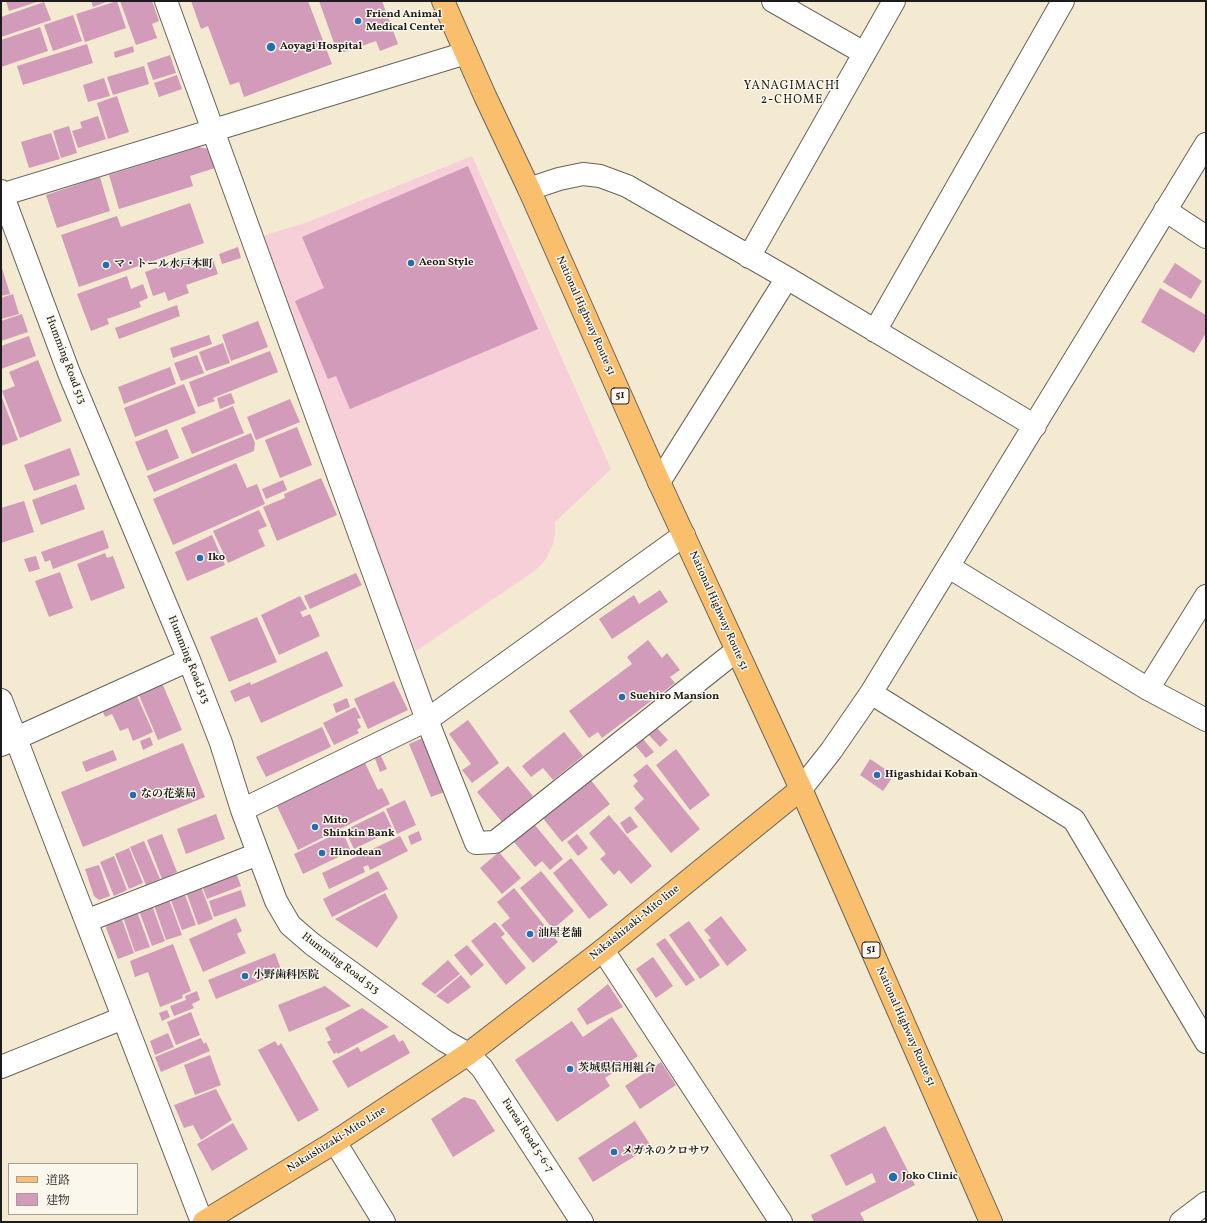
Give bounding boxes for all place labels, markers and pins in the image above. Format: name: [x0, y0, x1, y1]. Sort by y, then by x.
place label: Friend Animal Medical Center: [366, 8, 444, 34]
marker: Friend Animal Medical Center: [353, 16, 363, 26]
place label: Aoyagi Hospital: [280, 40, 362, 54]
marker: Aoyagi Hospital: [265, 41, 277, 53]
place label: Aeon Style: [419, 256, 474, 270]
place label: マ・トール水戸本町: [114, 258, 213, 272]
marker: Aeon Style: [406, 258, 416, 268]
marker: マ・トール水戸本町: [101, 260, 111, 270]
place label: Iko: [208, 551, 225, 565]
marker: Iko: [195, 553, 205, 563]
place label: Suehiro Mansion: [630, 690, 719, 704]
marker: Suehiro Mansion: [617, 692, 627, 702]
place label: Higashidai Koban: [885, 768, 978, 782]
marker: Higashidai Koban: [872, 770, 882, 780]
place label: なの花薬局: [141, 788, 196, 802]
marker: なの花薬局: [128, 790, 138, 800]
place label: Mito Shinkin Bank: [323, 814, 395, 840]
marker: Mito Shinkin Bank: [310, 822, 320, 832]
place label: Hinodean: [330, 846, 381, 860]
marker: Hinodean: [317, 848, 327, 858]
place label: 油屋老舗: [538, 927, 582, 941]
marker: 油屋老舗: [525, 929, 535, 939]
place label: 小野歯科医院: [253, 969, 319, 983]
marker: 小野歯科医院: [240, 971, 250, 981]
place label: 茨城県信用組合: [578, 1062, 655, 1076]
marker: 茨城県信用組合: [565, 1064, 575, 1074]
place label: メガネのクロサワ: [622, 1145, 710, 1159]
marker: メガネのクロサワ: [609, 1147, 619, 1157]
place label: Joko Clinic: [902, 1170, 958, 1184]
marker: Joko Clinic: [887, 1171, 899, 1183]

